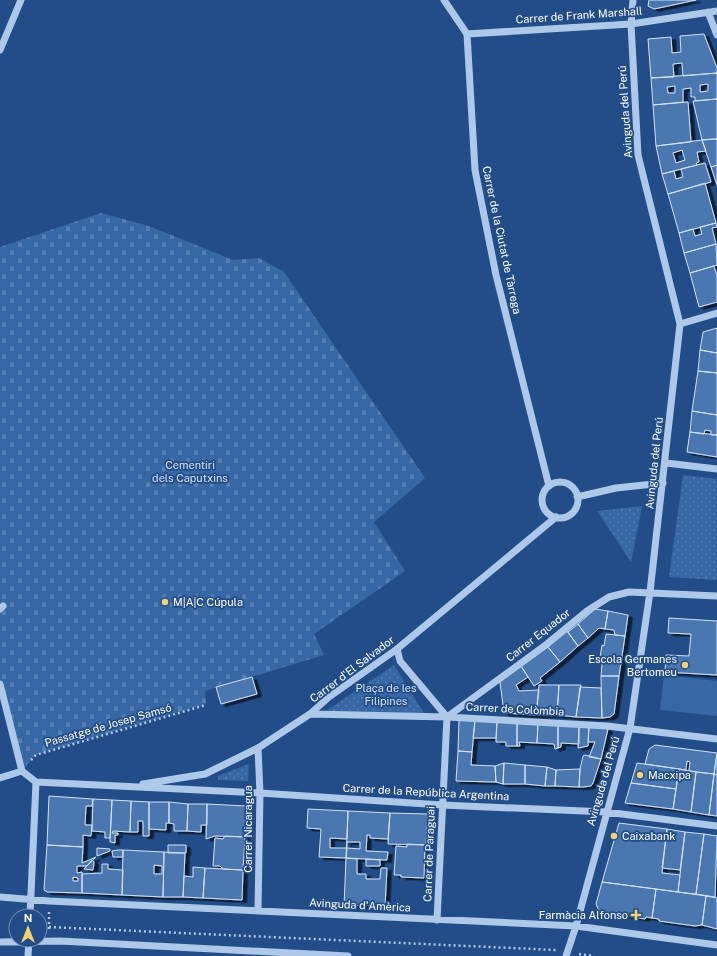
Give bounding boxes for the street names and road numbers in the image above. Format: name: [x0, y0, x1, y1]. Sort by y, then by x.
street label: Carrer de Frank Marshall: [515, 5, 643, 25]
street label: Avinguda del Perú: [616, 65, 634, 159]
street label: Carrer de la Ciutat de Tàrrega: [480, 165, 524, 315]
street label: Avinguda del Perú: [643, 416, 665, 510]
street label: Carrer Equador: [504, 606, 572, 664]
street label: Carrer d'El Salvador: [308, 633, 396, 705]
street label: Carrer de Colòmbia: [466, 700, 564, 718]
street label: Passatge de Josep Samsó: [43, 701, 173, 749]
street label: Avinguda del Perú: [584, 735, 622, 827]
street label: Carrer de la República Argentina: [342, 782, 510, 802]
street label: Carrer Nicaragua: [242, 785, 254, 873]
street label: Carrer de Paraguai: [421, 806, 437, 902]
street label: Avinguda d'Amèrica: [309, 896, 411, 914]

